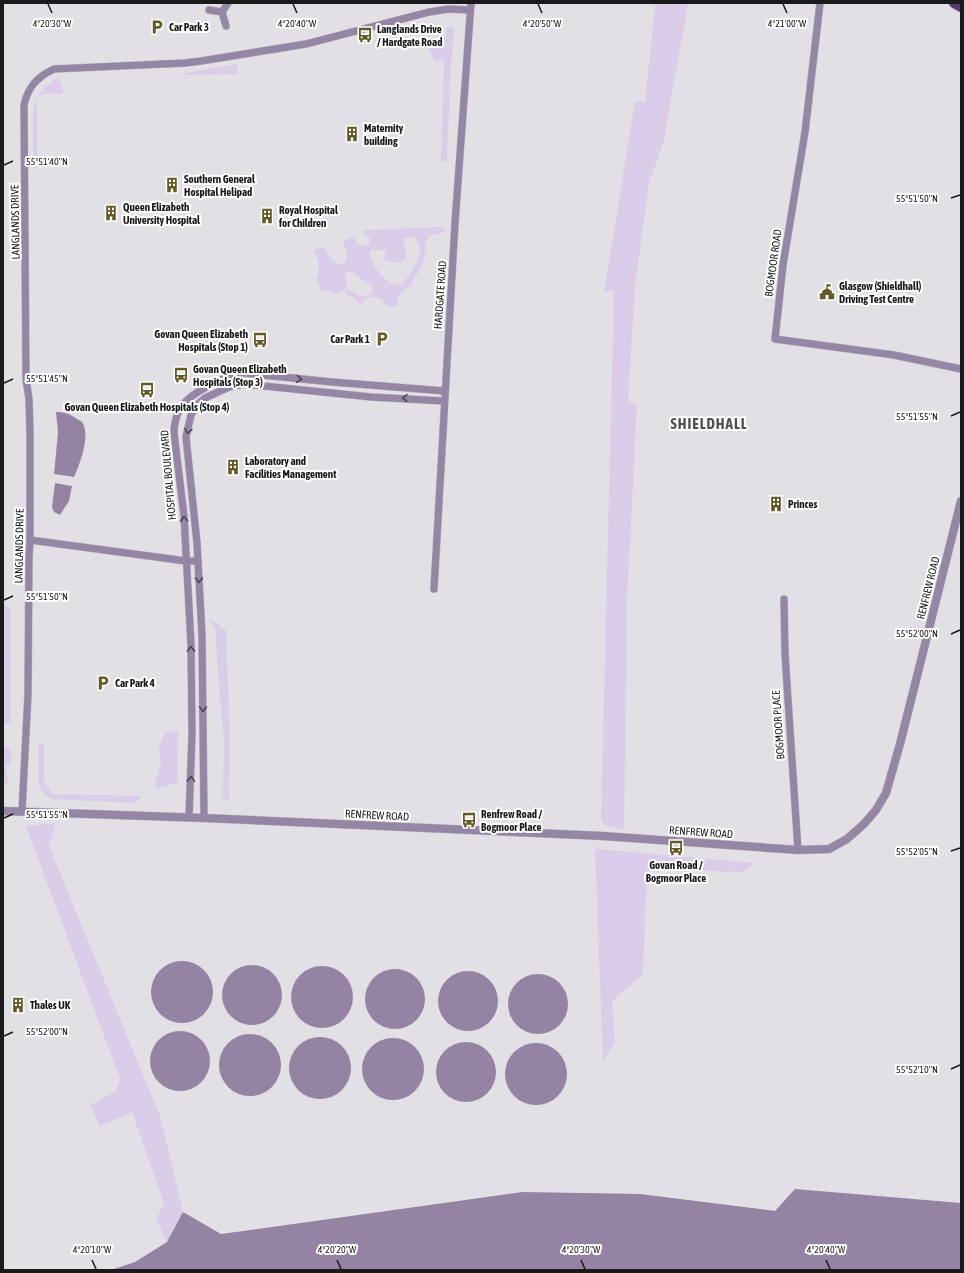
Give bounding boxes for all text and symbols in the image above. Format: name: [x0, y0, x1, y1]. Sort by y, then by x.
text: 4°20'30"W: [33, 18, 72, 29]
parking icon: Car Park 3: [148, 18, 166, 36]
text: 4°20'40"W: [278, 18, 317, 29]
text: 4°20'50"W: [523, 18, 562, 29]
text: 4°21'00"W: [768, 18, 807, 29]
place label: Car Park 3: [169, 21, 209, 33]
place label: Langlands Drive / Hardgate Road: [377, 23, 442, 48]
bus stop icon: Langlands Drive / Hardgate Road: [356, 26, 374, 44]
place label: Maternity building: [364, 122, 404, 147]
building icon: Maternity building: [343, 125, 361, 143]
text: 55°51'40"N: [26, 156, 68, 167]
place label: Southern General Hospital Helipad: [184, 173, 256, 198]
building icon: Southern General Hospital Helipad: [163, 176, 181, 194]
street label: LANGLANDS DRIVE: [8, 184, 22, 260]
text: 55°51'50"N: [896, 193, 938, 204]
place label: Queen Elizabeth University Hospital: [123, 201, 201, 226]
building icon: Queen Elizabeth University Hospital: [102, 204, 120, 222]
place label: Royal Hospital for Children: [278, 204, 339, 229]
building icon: Royal Hospital for Children: [258, 207, 276, 225]
street label: BOGMOOR ROAD: [762, 228, 784, 298]
street label: HARDGATE ROAD: [432, 260, 448, 330]
place label: Glasgow (Shieldhall) Driving Test Centre: [839, 280, 922, 305]
public building icon: Glasgow (Shieldhall) Driving Test Centre: [818, 283, 836, 301]
place label: Govan Queen Elizabeth Hospitals (Stop 1): [154, 328, 248, 353]
parking icon: Car Park 1: [373, 330, 391, 348]
bus stop icon: Govan Queen Elizabeth Hospitals (Stop 1): [251, 331, 269, 349]
place label: Car Park 1: [330, 333, 370, 345]
place label: Govan Queen Elizabeth Hospitals (Stop 3): [193, 363, 287, 388]
bus stop icon: Govan Queen Elizabeth Hospitals (Stop 3): [172, 366, 190, 384]
text: 55°51'45"N: [26, 373, 68, 384]
one-way arrow: [296, 374, 302, 383]
bus stop icon: Govan Queen Elizabeth Hospitals (Stop 4): [138, 381, 156, 399]
one-way arrow: [402, 394, 408, 403]
place label: Govan Queen Elizabeth Hospitals (Stop 4): [65, 401, 230, 413]
text: 55°51'55"N: [896, 411, 938, 422]
district label: SHIELDHALL: [670, 415, 748, 432]
one-way arrow: [184, 428, 192, 434]
street label: HOSPITAL BOULEVARD: [158, 429, 178, 521]
place label: Laboratory and Facilities Management: [245, 455, 337, 480]
building icon: Laboratory and Facilities Management: [224, 458, 242, 476]
building icon: Princes: [767, 495, 785, 513]
place label: Princes: [788, 498, 818, 510]
street label: LANGLANDS DRIVE: [12, 508, 26, 584]
one-way arrow: [179, 516, 188, 522]
street label: RENFREW ROAD: [914, 555, 942, 621]
one-way arrow: [194, 577, 203, 583]
text: 55°51'50"N: [26, 591, 68, 602]
text: 55°52'00"N: [896, 628, 938, 639]
one-way arrow: [187, 646, 195, 652]
parking icon: Car Park 4: [94, 674, 112, 692]
place label: Car Park 4: [115, 677, 155, 689]
street label: BOGMOOR PLACE: [770, 690, 786, 760]
one-way arrow: [199, 706, 207, 712]
one-way arrow: [186, 776, 195, 782]
street label: RENFREW ROAD: [345, 807, 409, 823]
place label: Renfrew Road / Bogmoor Place: [481, 808, 543, 833]
text: 55°51'55"N: [26, 809, 68, 820]
bus stop icon: Renfrew Road / Bogmoor Place: [460, 811, 478, 829]
street label: RENFREW ROAD: [669, 824, 733, 840]
bus stop icon: Govan Road / Bogmoor Place: [667, 839, 685, 857]
text: 55°52'05"N: [896, 846, 938, 857]
place label: Govan Road / Bogmoor Place: [646, 859, 706, 884]
building icon: Thales UK: [9, 996, 27, 1014]
place label: Thales UK: [30, 999, 71, 1011]
text: 55°52'00"N: [26, 1026, 68, 1037]
text: 55°52'10"N: [896, 1064, 938, 1075]
text: 4°20'10"W: [73, 1244, 112, 1255]
text: 4°20'20"W: [318, 1244, 357, 1255]
text: 4°20'30"W: [562, 1244, 601, 1255]
text: 4°20'40"W: [807, 1244, 846, 1255]

